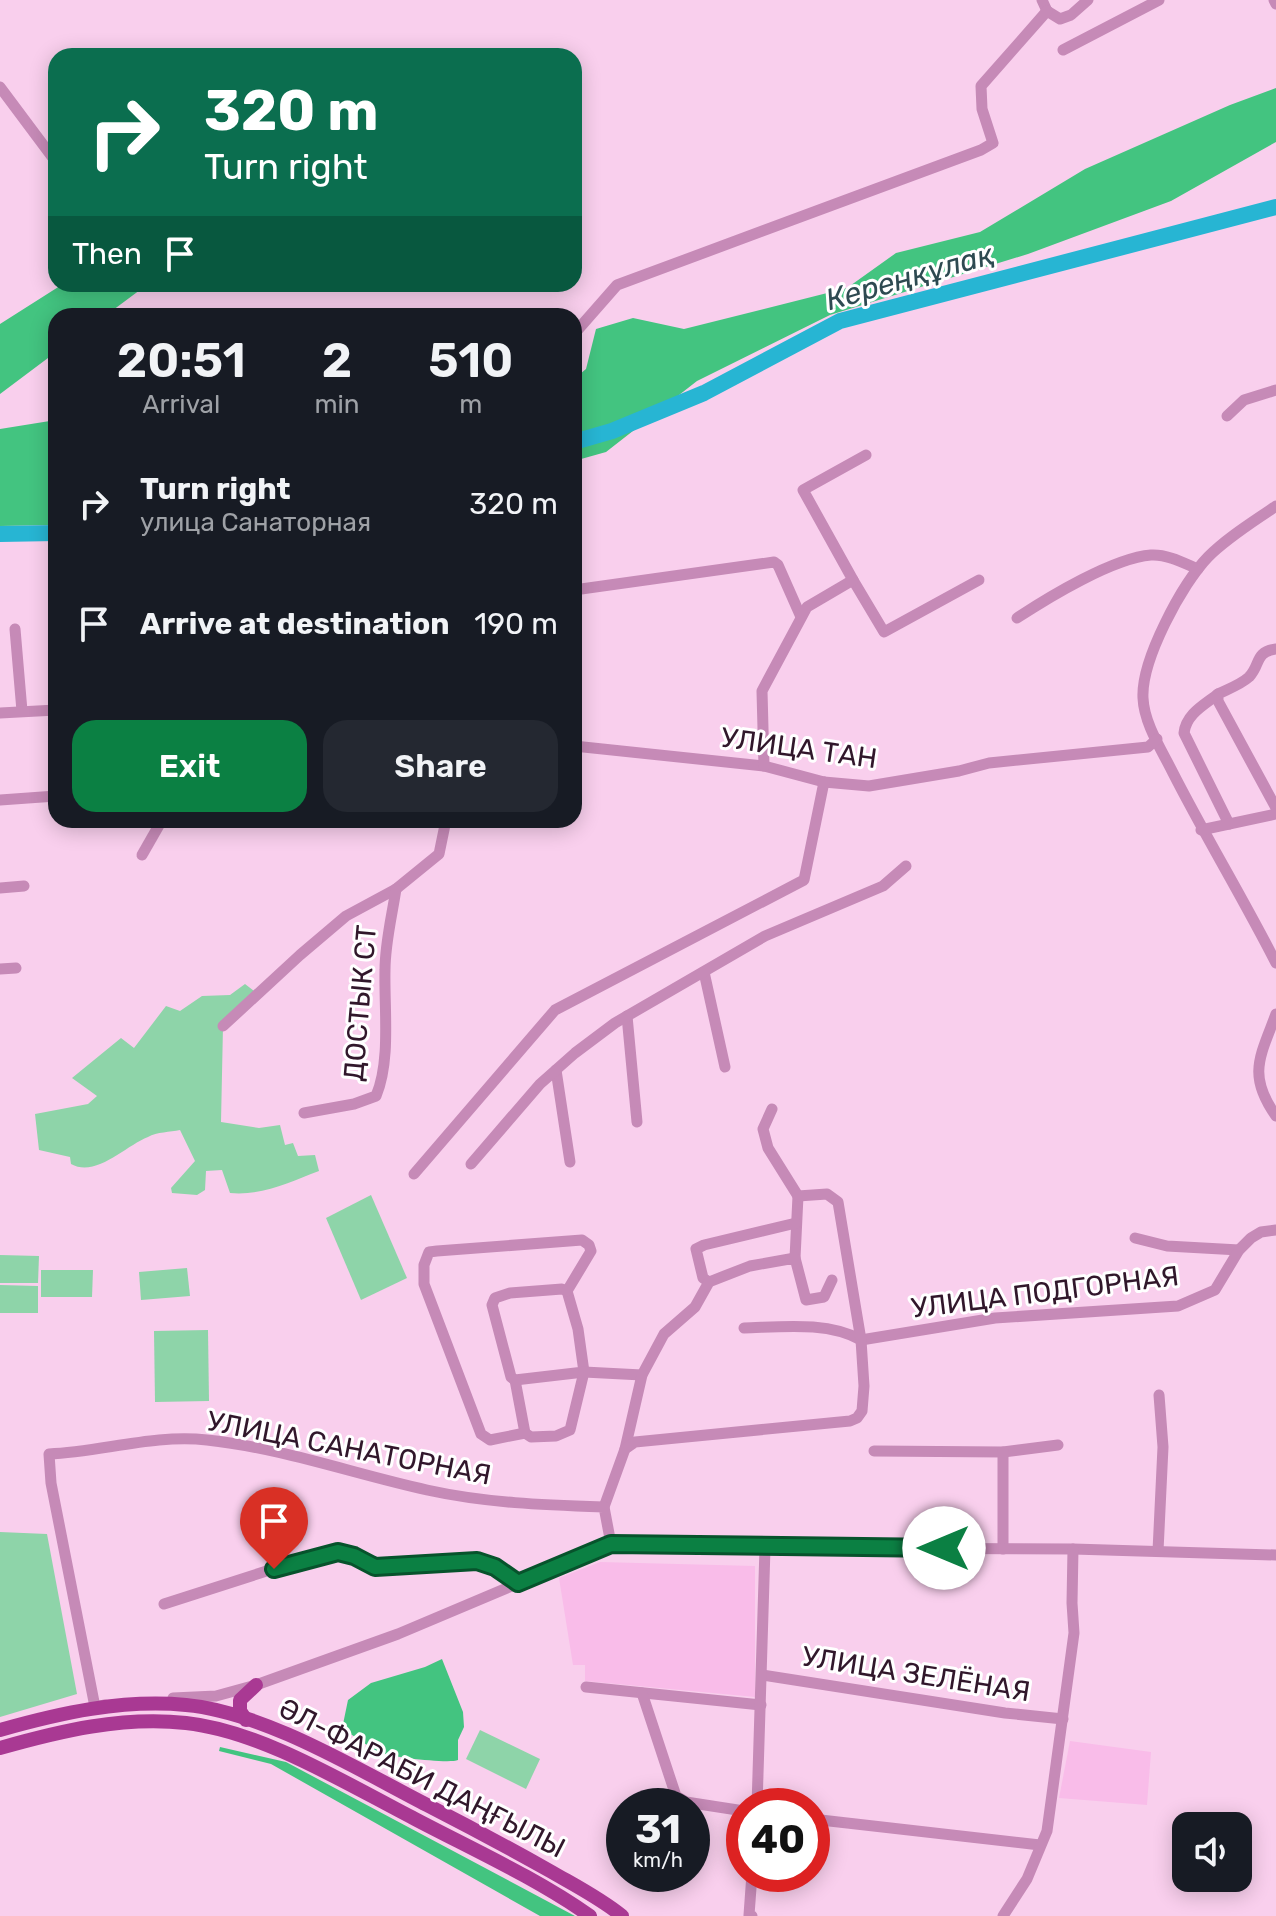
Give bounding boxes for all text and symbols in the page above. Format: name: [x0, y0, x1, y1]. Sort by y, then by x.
text: 320 m: [204, 78, 379, 144]
icon: right: [72, 80, 176, 184]
text: Turn right: [204, 145, 368, 188]
icon: arrive: [158, 232, 202, 276]
text: Then: [72, 236, 142, 272]
water label: Кереңқұлақ: [821, 236, 999, 318]
text: 20:51: [117, 332, 246, 389]
text: 2: [322, 332, 352, 389]
text: 510: [428, 332, 513, 389]
text: Arrival: [142, 389, 220, 420]
text: min: [314, 389, 360, 420]
text: m: [459, 389, 482, 420]
text: Turn right: [140, 471, 291, 507]
icon: right: [72, 482, 116, 526]
text: 320 m: [469, 486, 558, 522]
text: улица Санаторная: [140, 507, 371, 538]
icon: arrive: [72, 602, 116, 646]
text: Arrive at destination: [140, 606, 450, 642]
text: 190 m: [474, 606, 558, 642]
button: Exit: [72, 720, 307, 812]
button: Share: [323, 720, 558, 812]
street label: УЛИЦА ТАН: [719, 721, 879, 775]
street label: ДОСТЫК СТ: [337, 924, 383, 1082]
street label: УЛИЦА ПОДГОРНАЯ: [909, 1259, 1181, 1325]
street label: УЛИЦА САНАТОРНАЯ: [204, 1404, 494, 1492]
pin: [240, 1487, 308, 1569]
icon: arrive: [252, 1499, 296, 1543]
position arrow: [902, 1506, 986, 1590]
street label: УЛИЦА ЗЕЛЁНАЯ: [800, 1640, 1032, 1708]
street label: ӘЛ-ФАРАБИ ДАҢҒЫЛЫ: [273, 1691, 571, 1865]
speed limit sign: 40: [726, 1788, 830, 1892]
text: 31: [635, 1806, 681, 1853]
map controls: [1172, 1812, 1252, 1892]
button: sound: [1172, 1812, 1252, 1892]
text: km/h: [633, 1848, 683, 1872]

